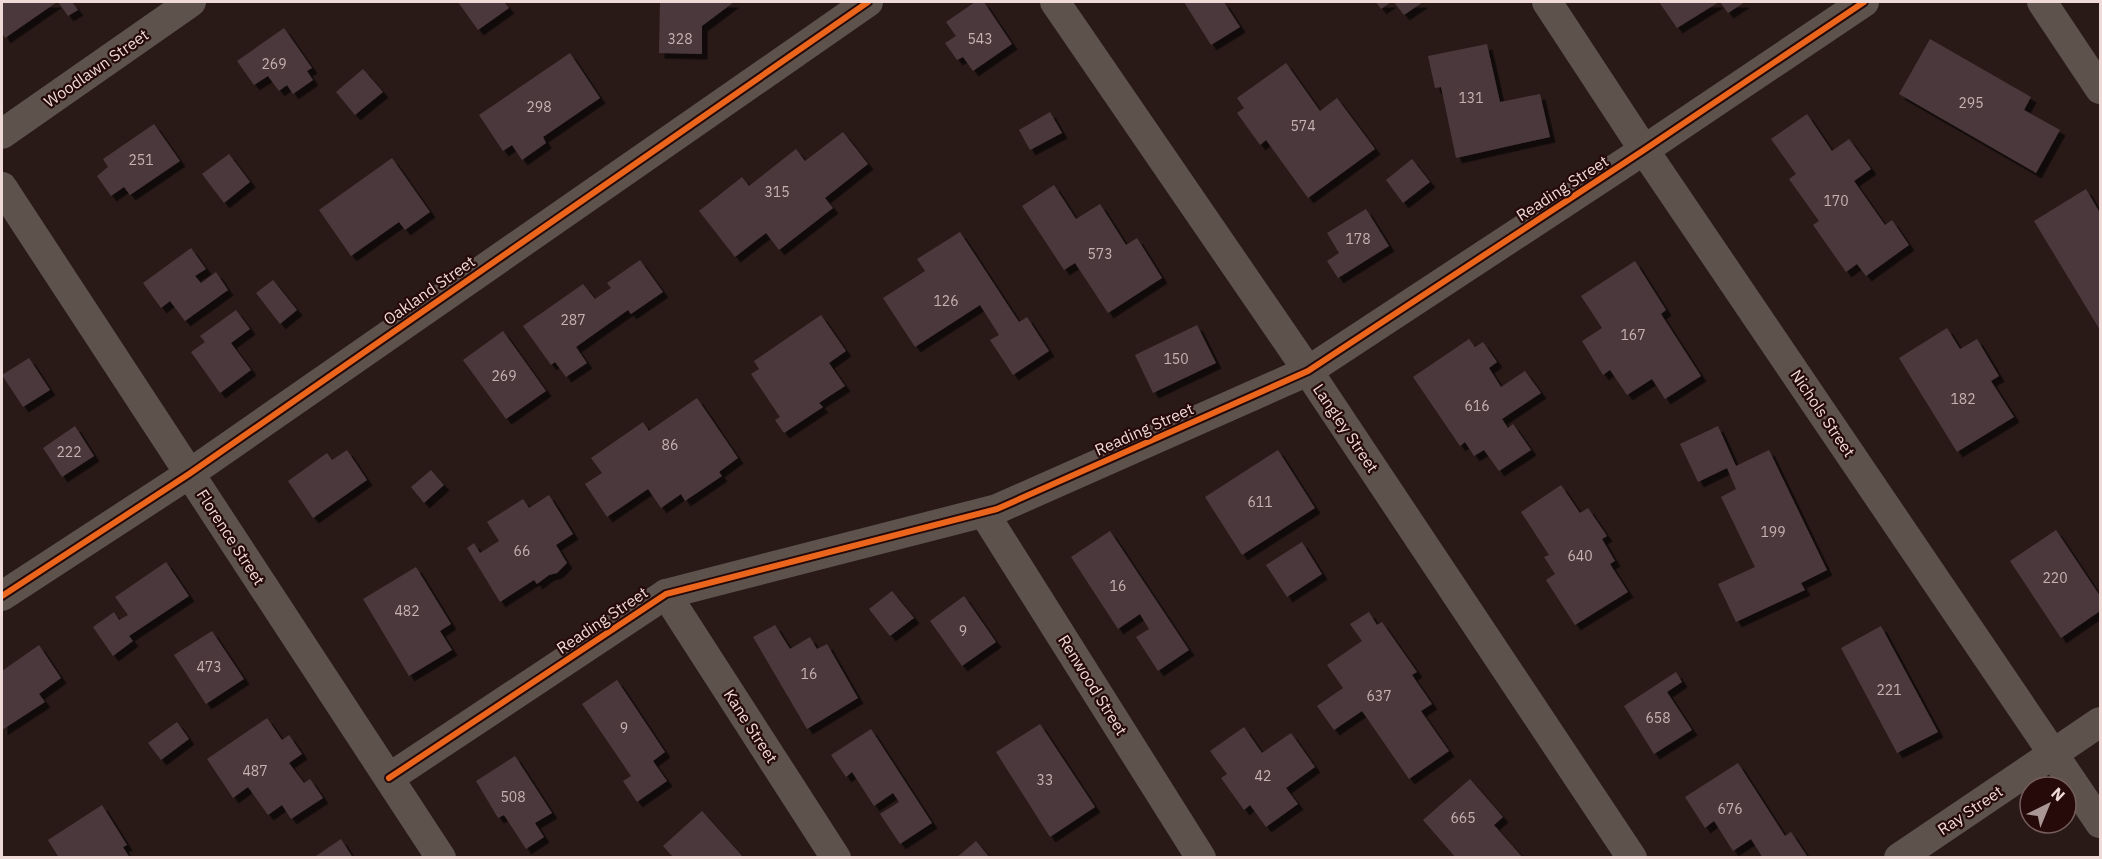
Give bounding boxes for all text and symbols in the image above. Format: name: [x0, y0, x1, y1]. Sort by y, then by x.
street label: Woodlawn Street: [40, 25, 152, 111]
house number: 328: [667, 30, 693, 48]
house number: 543: [967, 30, 993, 48]
house number: 269: [261, 55, 287, 73]
house number: 131: [1458, 89, 1484, 107]
house number: 295: [1958, 94, 1984, 112]
house number: 298: [526, 98, 552, 116]
house number: 574: [1290, 117, 1316, 135]
house number: 251: [128, 151, 154, 169]
street label: Reading Street: [1512, 151, 1612, 225]
house number: 315: [764, 183, 790, 201]
house number: 170: [1823, 192, 1849, 210]
house number: 178: [1345, 230, 1371, 248]
house number: 573: [1087, 245, 1113, 263]
street label: Oakland Street: [379, 251, 479, 329]
house number: 126: [933, 292, 959, 310]
house number: 287: [560, 311, 586, 329]
house number: 167: [1620, 326, 1646, 344]
house number: 150: [1163, 350, 1189, 368]
street label: Nichols Street: [1786, 365, 1860, 461]
house number: 269: [491, 367, 517, 385]
street label: Langley Street: [1309, 380, 1383, 476]
house number: 182: [1950, 390, 1976, 408]
house number: 616: [1464, 397, 1490, 415]
street label: Reading Street: [1092, 398, 1196, 460]
house number: 86: [662, 436, 678, 454]
house number: 222: [56, 443, 82, 461]
street label: Florence Street: [193, 485, 269, 589]
house number: 611: [1247, 493, 1273, 511]
house number: 199: [1760, 523, 1786, 541]
house number: 66: [514, 542, 530, 560]
house number: 640: [1567, 547, 1593, 565]
house number: 220: [2042, 569, 2068, 587]
house number: 16: [1110, 577, 1126, 595]
street label: Reading Street: [553, 582, 651, 658]
house number: 482: [394, 602, 420, 620]
house number: 9: [959, 622, 967, 640]
street label: Renwood Street: [1054, 631, 1132, 739]
house number: 473: [196, 658, 222, 676]
house number: 16: [801, 665, 817, 683]
house number: 221: [1876, 681, 1902, 699]
street label: Kane Street: [720, 685, 782, 767]
house number: 637: [1366, 687, 1392, 705]
house number: 658: [1645, 709, 1671, 727]
house number: 9: [620, 719, 628, 737]
house number: 487: [242, 762, 268, 780]
house number: 42: [1255, 767, 1271, 785]
house number: 33: [1037, 771, 1053, 789]
north arrow: [2018, 775, 2078, 835]
street label: Ray Street: [1934, 781, 2006, 839]
text: N: [2047, 783, 2069, 805]
house number: 508: [500, 788, 526, 806]
house number: 676: [1717, 800, 1743, 818]
house number: 665: [1450, 809, 1476, 827]

